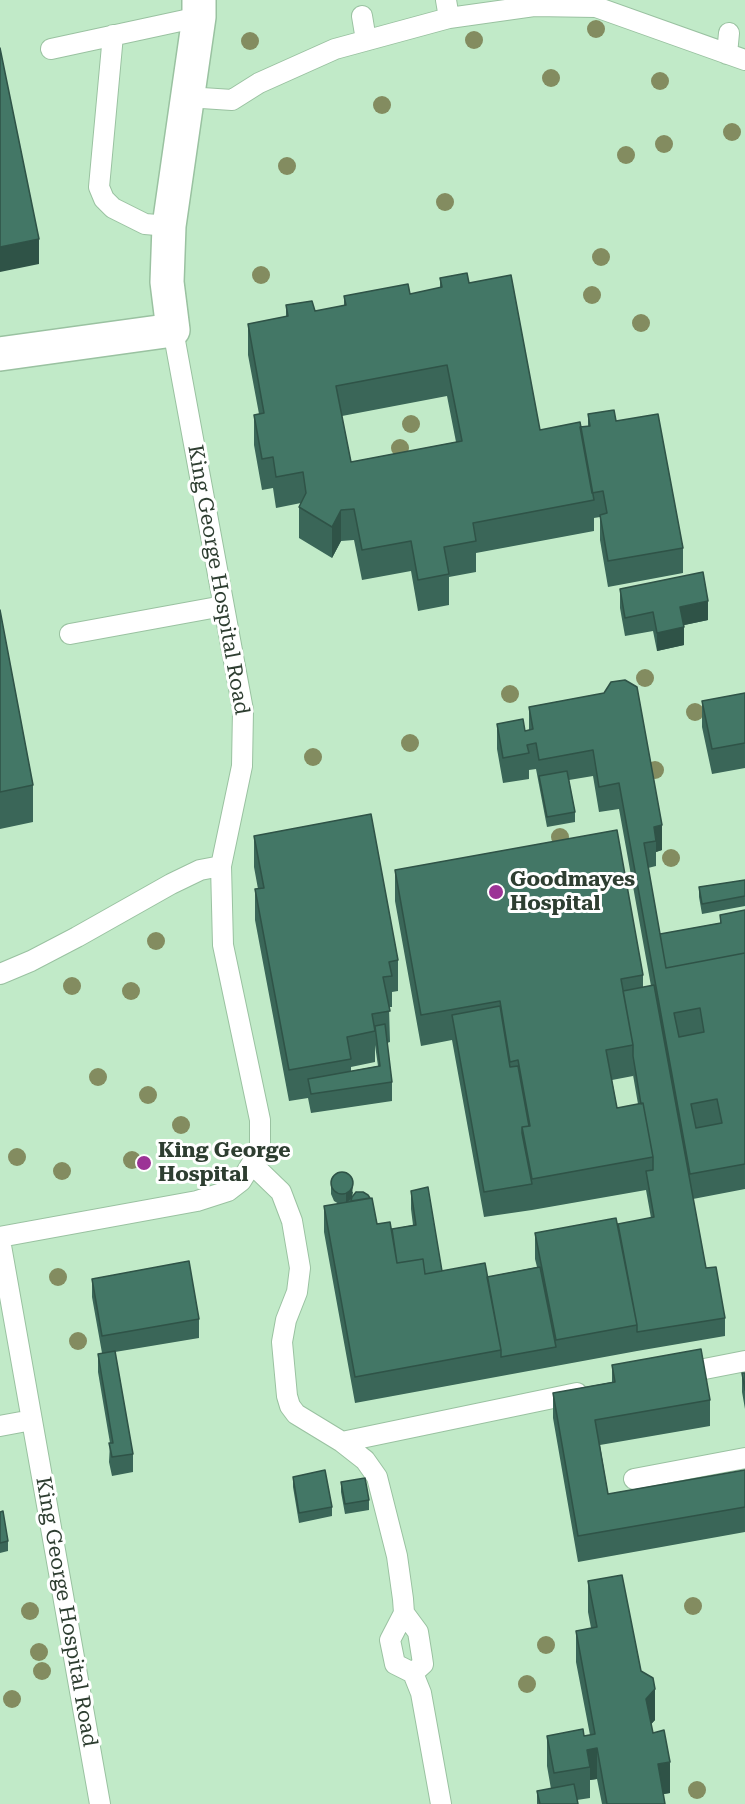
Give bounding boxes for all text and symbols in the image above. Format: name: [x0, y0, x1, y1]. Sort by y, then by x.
street label: King George Hospital Road: [182, 443, 254, 717]
place label: Goodmayes Hospital: [510, 867, 635, 917]
marker: Goodmayes Hospital: [487, 883, 505, 901]
place label: King George Hospital: [158, 1138, 291, 1188]
marker: King George Hospital: [135, 1154, 153, 1172]
street label: King George Hospital Road: [30, 1475, 102, 1749]

